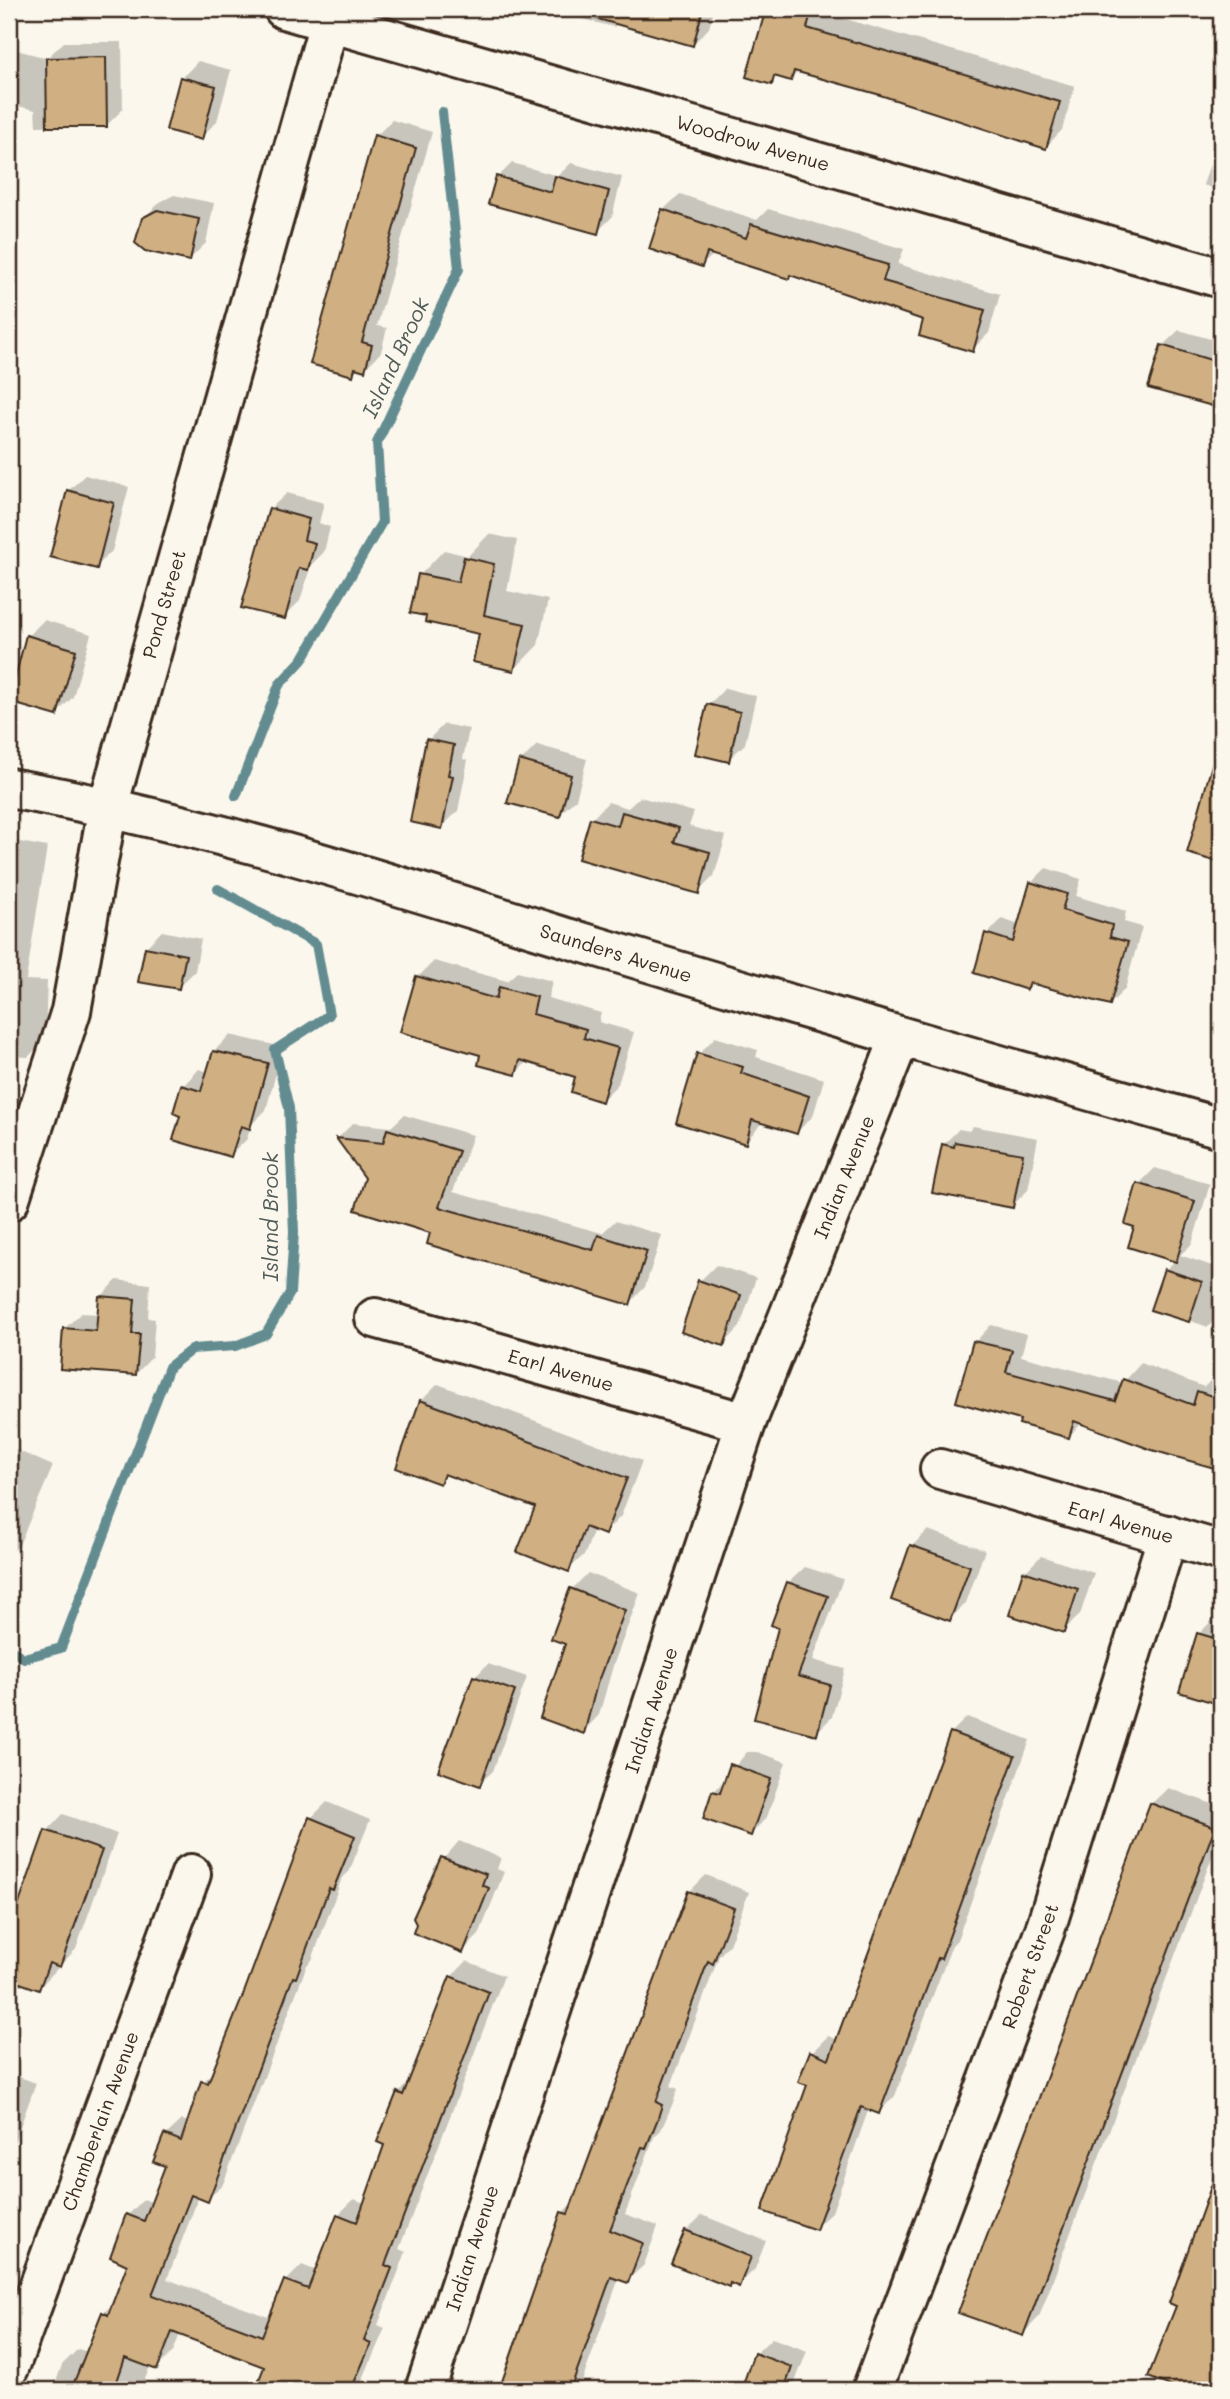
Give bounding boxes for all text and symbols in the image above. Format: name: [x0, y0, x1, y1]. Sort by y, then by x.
street label: Woodrow Avenue: [673, 109, 833, 176]
water label: Island Brook: [355, 292, 435, 422]
street label: Pond Street: [136, 547, 191, 661]
street label: Saunders Avenue: [537, 917, 695, 988]
street label: Indian Avenue: [807, 1111, 880, 1242]
water label: Island Brook: [256, 1152, 283, 1282]
street label: Earl Avenue: [505, 1343, 617, 1397]
street label: Earl Avenue: [1065, 1495, 1177, 1549]
street label: Indian Avenue: [618, 1644, 683, 1776]
street label: Robert Street: [995, 1900, 1064, 2032]
street label: Chamberlain Avenue: [55, 2028, 144, 2214]
street label: Indian Avenue: [439, 2182, 504, 2314]

